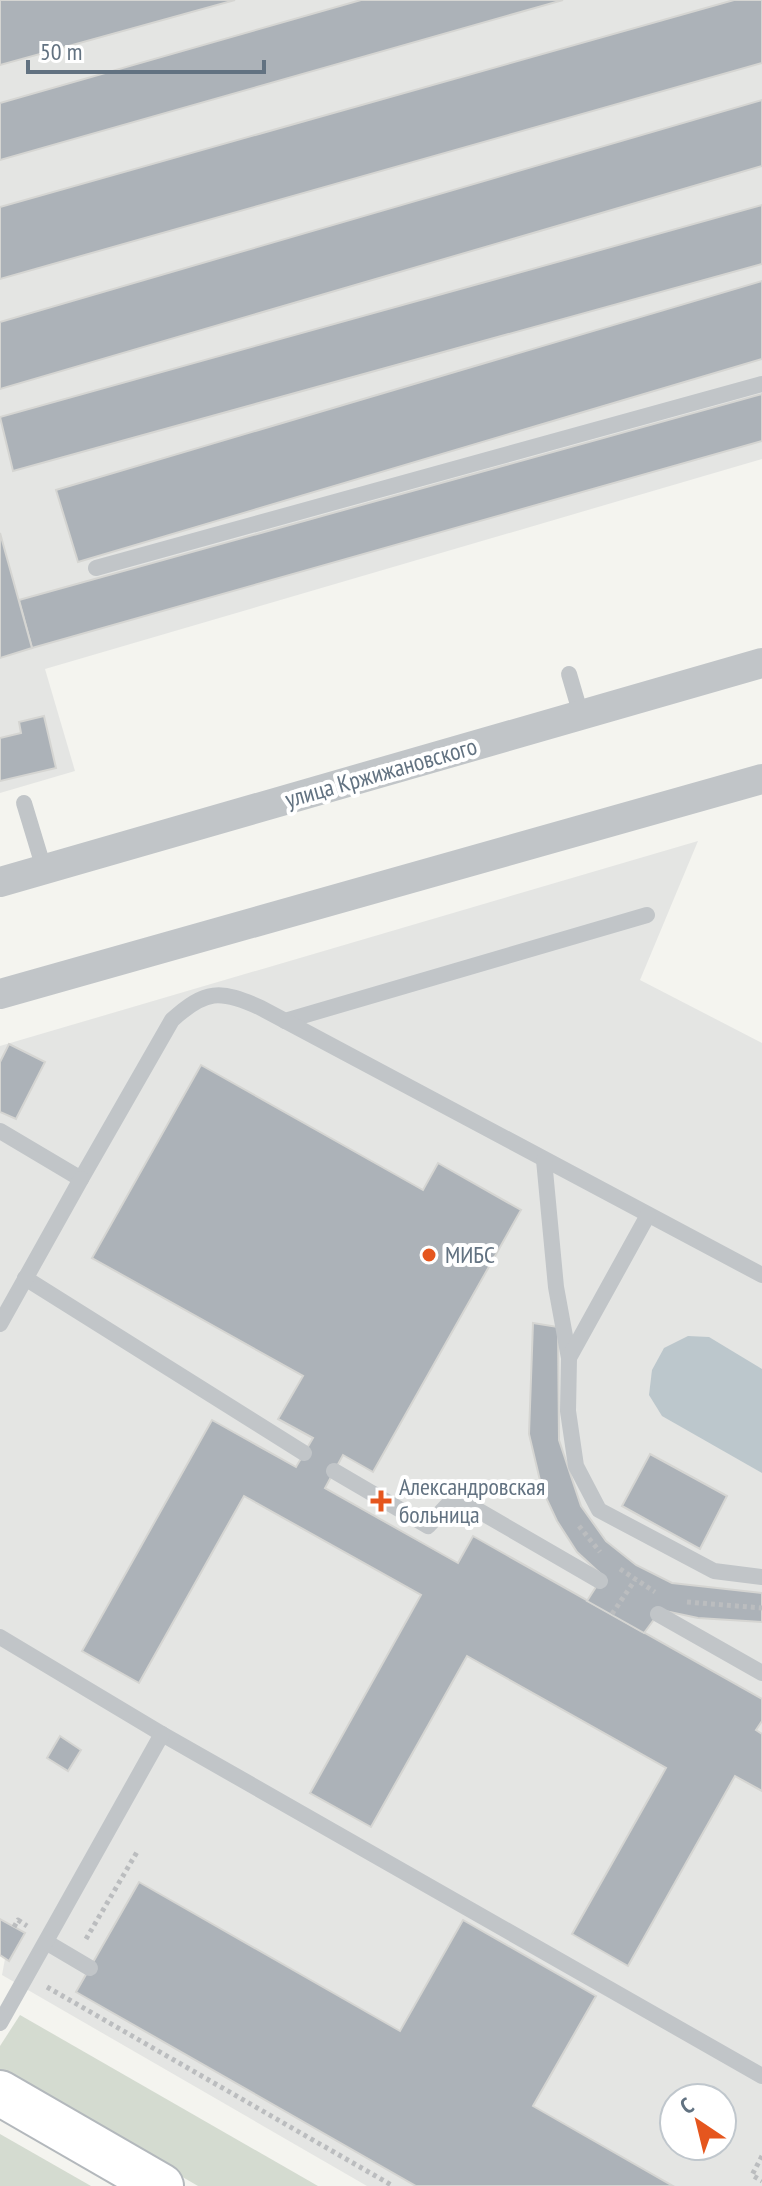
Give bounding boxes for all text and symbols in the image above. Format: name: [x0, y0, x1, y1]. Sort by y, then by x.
scale bar: [28, 24, 264, 74]
text: 50 m: [40, 36, 82, 67]
street label: улица Кржижановского: [281, 730, 480, 815]
place label: МИБС: [445, 1239, 495, 1270]
marker: МИБС: [420, 1246, 438, 1264]
place label: Александровская больница: [399, 1471, 545, 1530]
marker: Александровская больница: [370, 1490, 392, 1512]
north arrow: [658, 2082, 738, 2162]
text: С: [674, 2091, 699, 2120]

